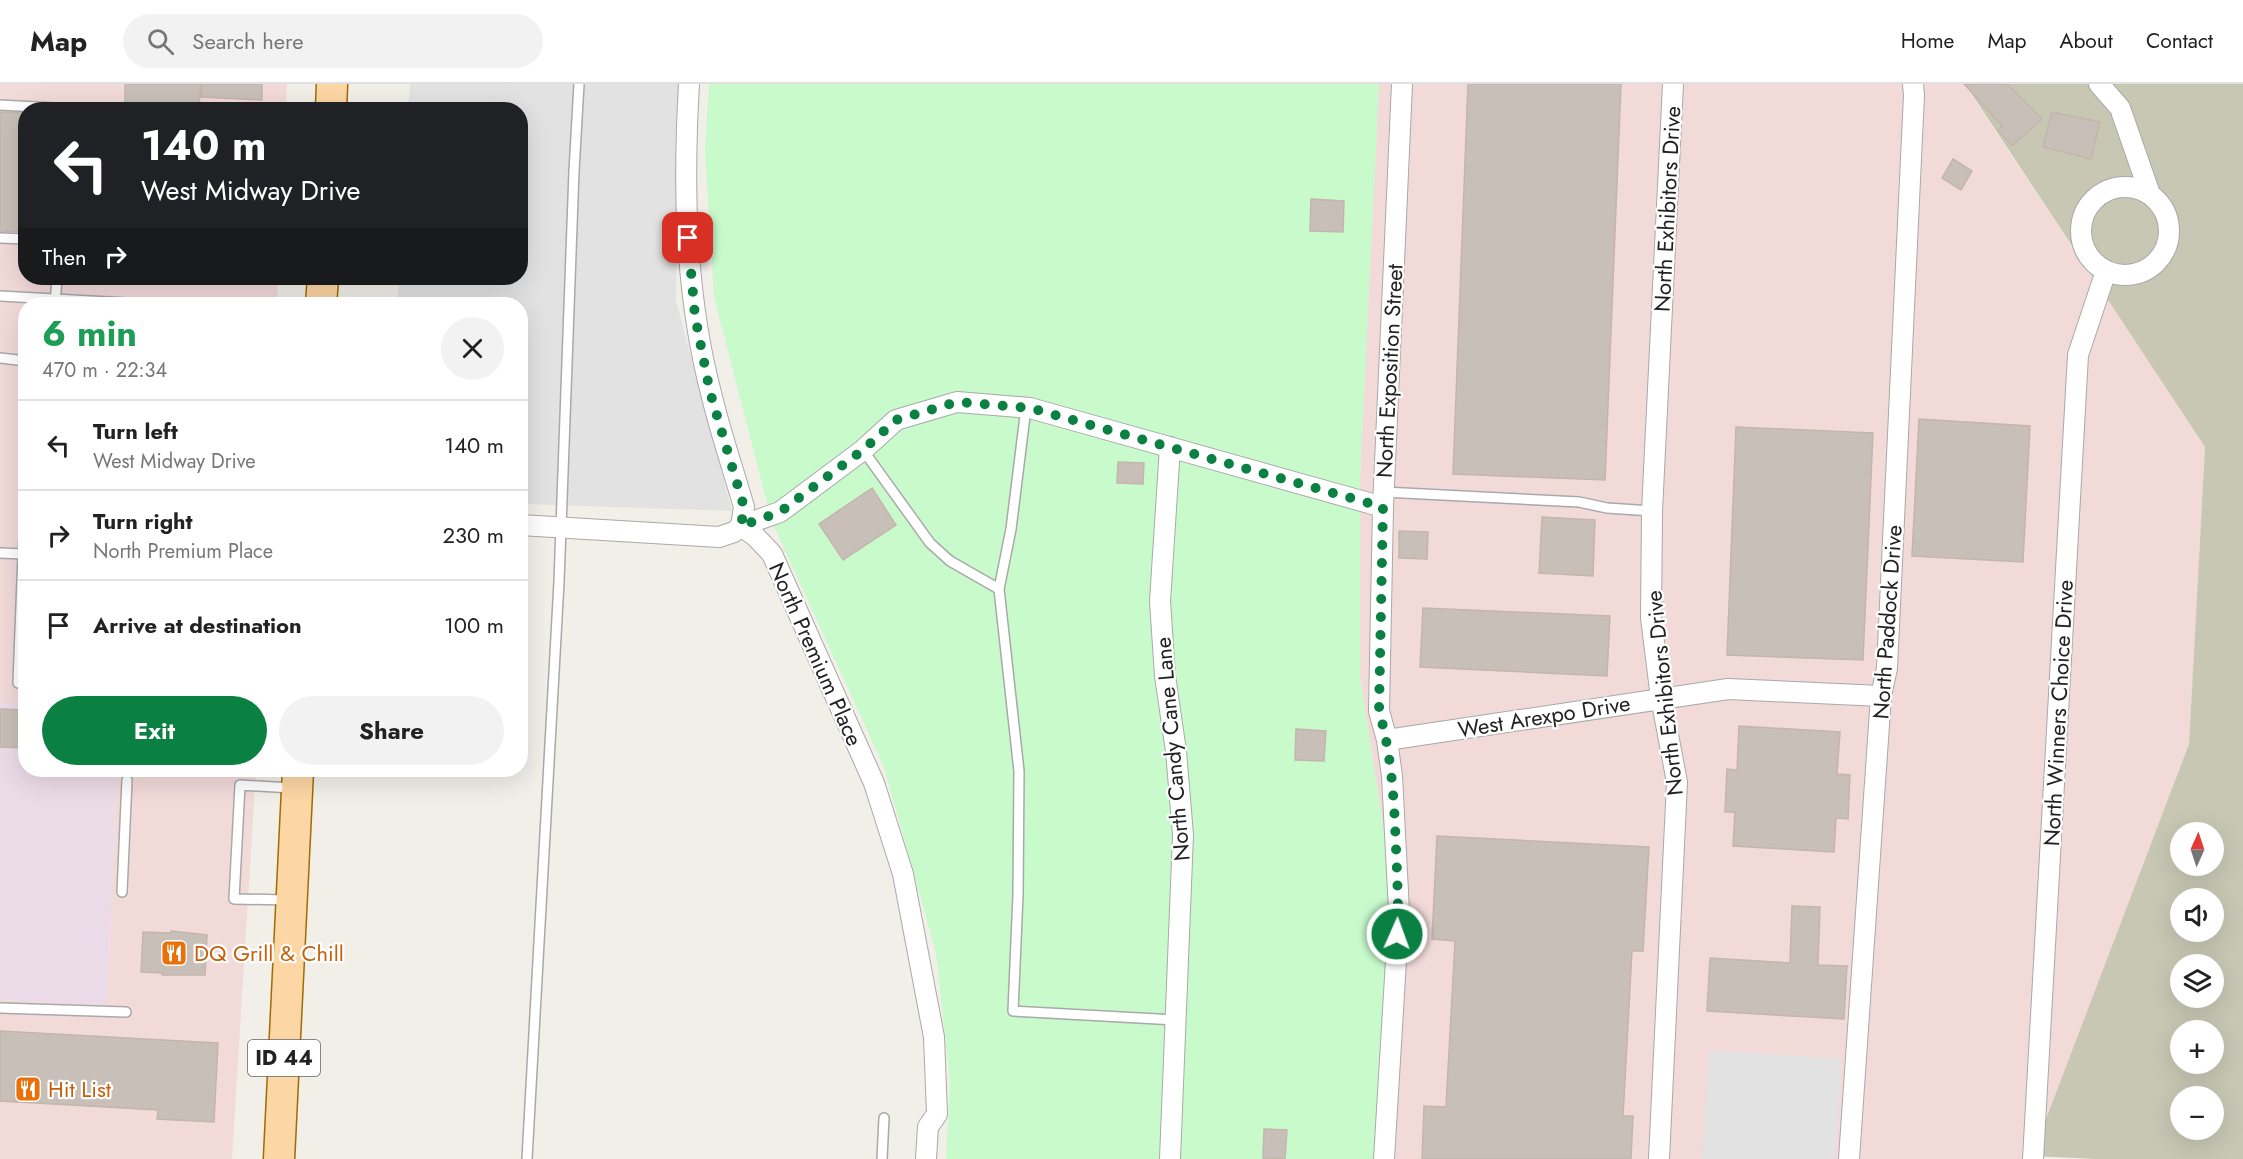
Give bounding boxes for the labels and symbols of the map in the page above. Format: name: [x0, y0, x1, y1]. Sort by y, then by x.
street label: North Exhibitors Drive: [1646, 105, 1688, 313]
pin: [662, 212, 713, 263]
street label: North Exposition Street: [1367, 263, 1411, 479]
street label: North Paddock Drive: [1864, 524, 1910, 720]
street label: North Premium Place: [761, 557, 871, 751]
street label: North Winners Choice Drive: [2035, 579, 2081, 847]
street label: North Exhibitors Drive: [1637, 589, 1691, 797]
street label: North Candy Cane Lane: [1146, 636, 1198, 862]
street label: West Arexpo Drive: [1455, 687, 1633, 745]
north arrow: [2170, 822, 2224, 876]
position arrow: [1365, 902, 1429, 966]
place label: DQ Grill & Chill: [194, 937, 344, 969]
restaurant icon: DQ Grill & Chill: [159, 938, 189, 968]
road number: ID 44: [248, 1040, 320, 1076]
place label: Hit List: [48, 1073, 112, 1105]
restaurant icon: Hit List: [13, 1074, 43, 1104]

